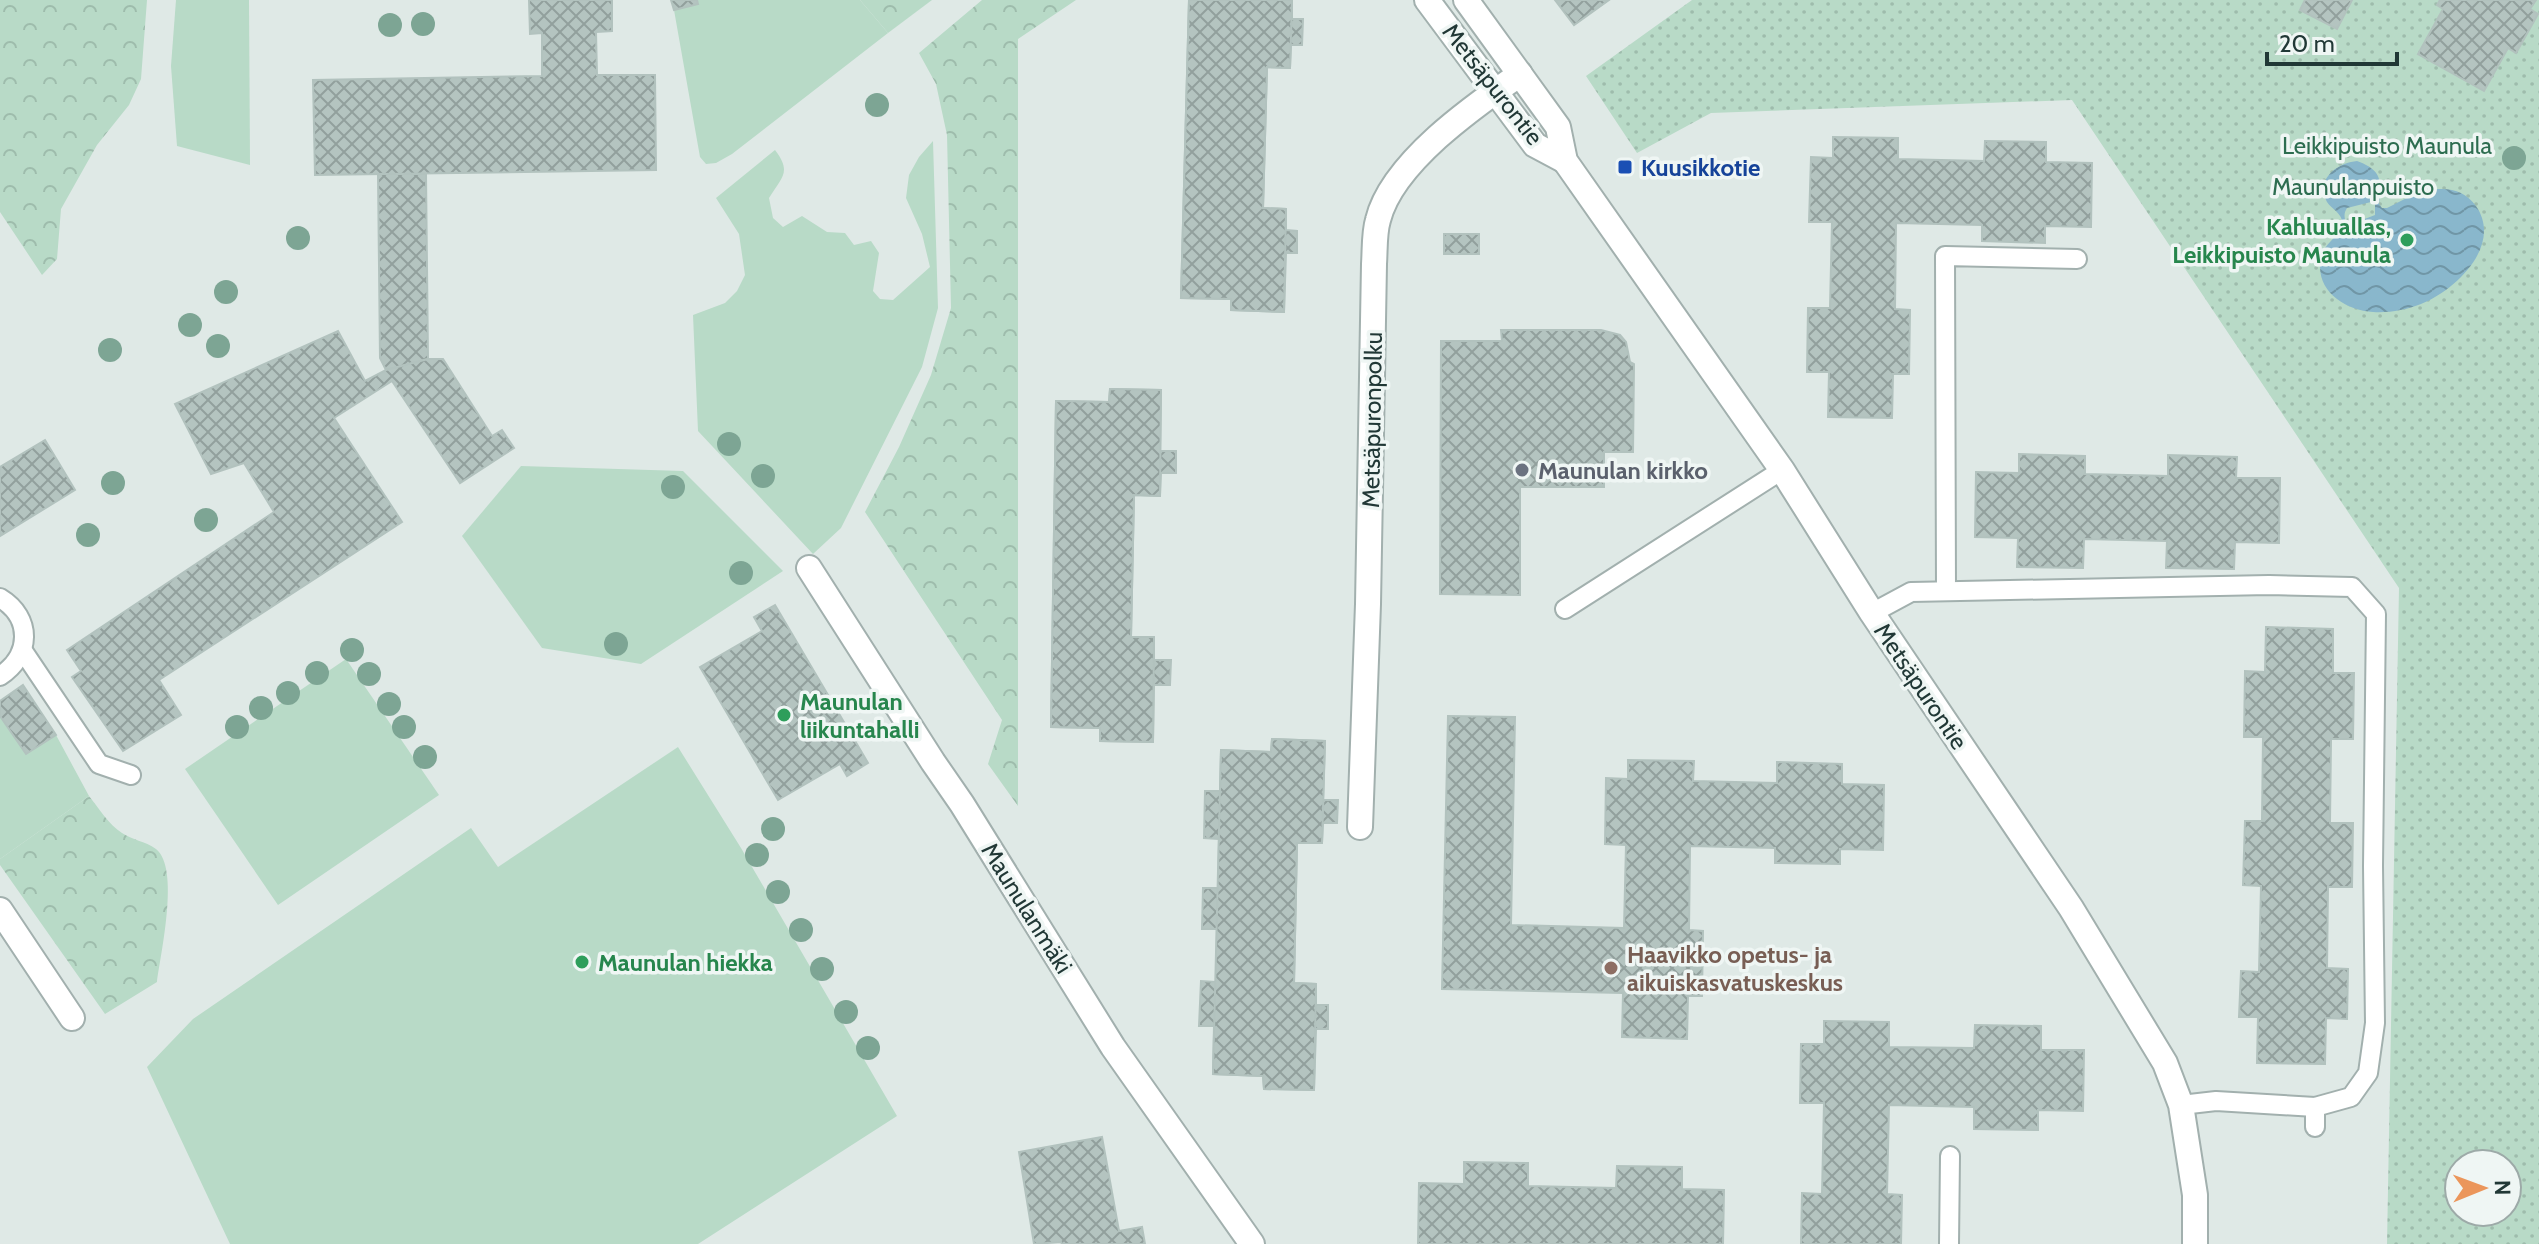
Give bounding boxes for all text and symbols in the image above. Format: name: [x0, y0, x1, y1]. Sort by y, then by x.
scale bar: [2267, 16, 2397, 66]
street label: Metsäpurontie: [1437, 17, 1549, 151]
text: 20 m: [2279, 29, 2335, 58]
park label: Leikkipuisto Maunula: [2282, 131, 2492, 160]
place label: Kuusikkotie: [1641, 153, 1760, 182]
marker: Kuusikkotie: [1616, 158, 1634, 176]
park label: Maunulanpuisto: [2272, 172, 2434, 201]
place label: Kahluuallas, Leikkipuisto Maunula: [2172, 212, 2391, 269]
marker: Kahluuallas, Leikkipuisto Maunula: [2398, 231, 2416, 249]
street label: Metsäpuronpolku: [1356, 332, 1388, 508]
place label: Maunulan kirkko: [1538, 456, 1708, 485]
marker: Maunulan kirkko: [1513, 461, 1531, 479]
street label: Metsäpurontie: [1868, 617, 1974, 755]
place label: Maunulan liikuntahalli: [800, 687, 920, 744]
marker: Maunulan liikuntahalli: [775, 706, 793, 724]
street label: Maunulanmäki: [975, 837, 1079, 979]
place label: Haavikko opetus- ja aikuiskasvatuskeskus: [1627, 940, 1843, 997]
place label: Maunulan hiekka: [598, 948, 773, 977]
marker: Maunulan hiekka: [573, 953, 591, 971]
marker: Haavikko opetus- ja aikuiskasvatuskeskus: [1602, 959, 1620, 977]
north arrow: [2443, 1148, 2523, 1228]
text: N: [2489, 1180, 2516, 1196]

